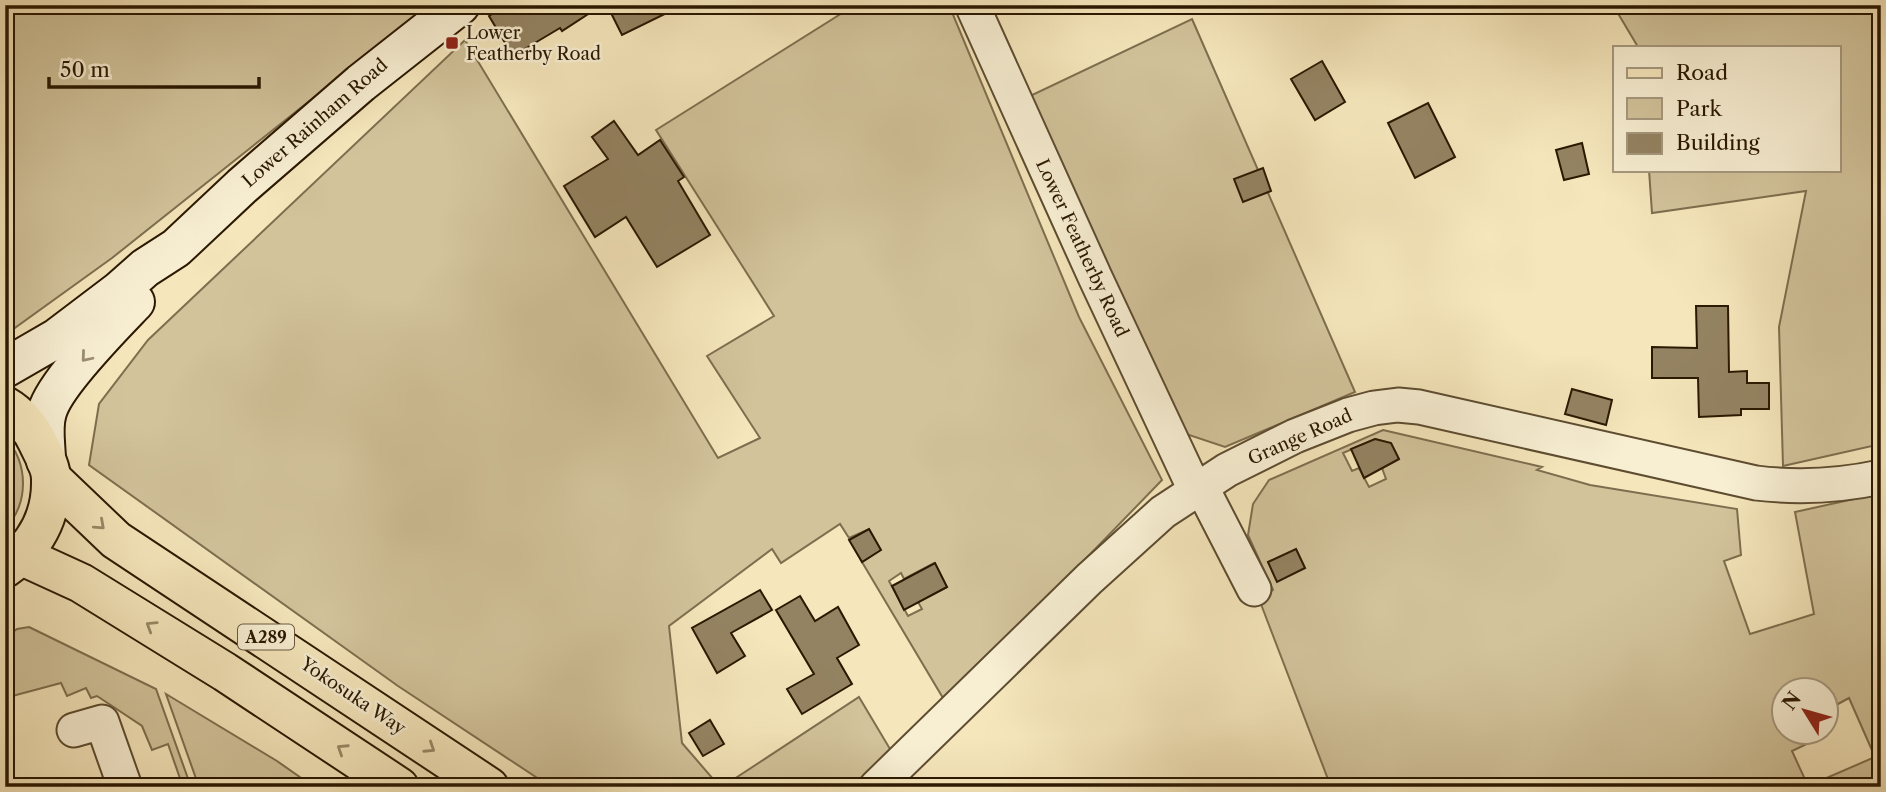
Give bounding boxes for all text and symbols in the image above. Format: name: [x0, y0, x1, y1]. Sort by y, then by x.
place label: Lower Featherby Road: [466, 22, 601, 65]
marker: Lower Featherby Road: [444, 35, 460, 51]
scale bar: [49, 46, 259, 90]
legend: [1613, 46, 1840, 172]
street label: Lower Rainham Road: [238, 54, 392, 192]
text: 50 m: [60, 57, 110, 82]
text: Road: [1676, 60, 1728, 85]
text: Park: [1676, 96, 1722, 121]
text: Building: [1676, 130, 1761, 155]
street label: Lower Featherby Road: [1031, 155, 1133, 341]
one-way arrow: [82, 348, 94, 361]
street label: Grange Road: [1245, 404, 1355, 470]
one-way arrow: [92, 517, 105, 530]
one-way arrow: [146, 621, 159, 634]
road number: A289: [238, 624, 294, 650]
street label: Yokosuka Way: [295, 652, 411, 740]
north arrow: [1770, 676, 1840, 746]
text: N: [1778, 688, 1806, 715]
one-way arrow: [423, 740, 436, 753]
one-way arrow: [337, 744, 350, 757]

